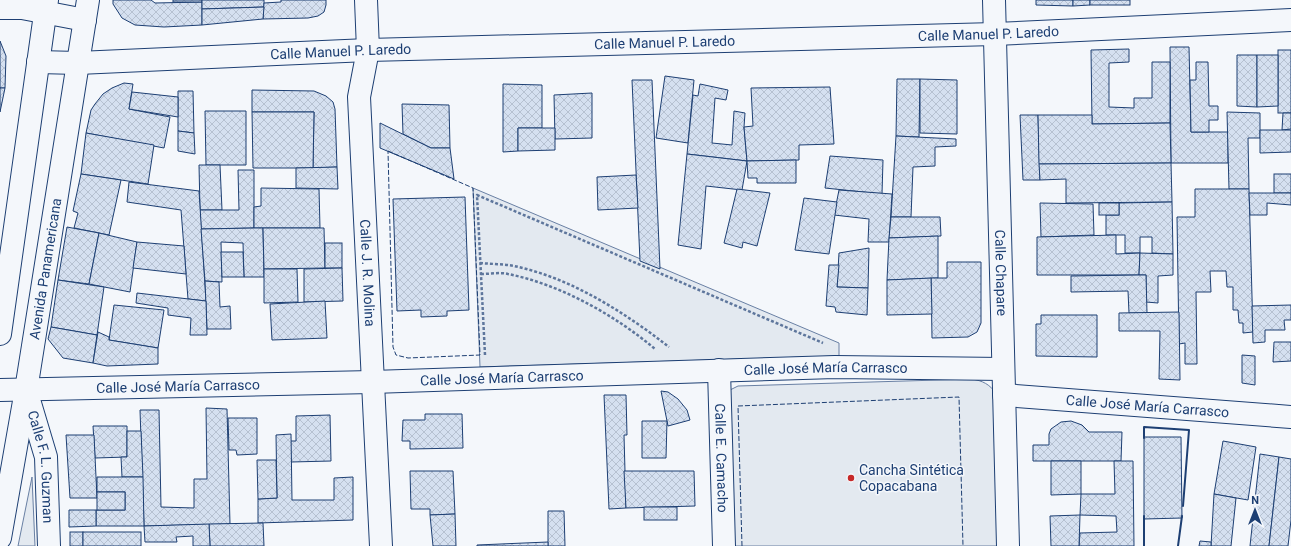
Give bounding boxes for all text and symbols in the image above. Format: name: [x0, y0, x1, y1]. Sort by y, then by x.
street label: Calle Manuel P. Laredo: [918, 23, 1059, 44]
street label: Calle Manuel P. Laredo: [594, 33, 735, 52]
street label: Calle Manuel P. Laredo: [270, 41, 411, 62]
street label: Avenida Panamericana: [26, 197, 64, 341]
street label: Calle J. R. Molina: [357, 219, 378, 327]
street label: Calle Chapare: [992, 229, 1010, 316]
street label: Calle José María Carrasco: [744, 359, 908, 378]
street label: Calle José María Carrasco: [420, 367, 584, 388]
street label: Calle José María Carrasco: [96, 376, 260, 396]
street label: Calle José María Carrasco: [1065, 392, 1230, 420]
street label: Calle E. Camacho: [712, 403, 731, 513]
street label: Calle F. L. Guzman: [25, 409, 56, 524]
place label: Cancha Sintética Copacabana: [859, 462, 964, 494]
marker: Cancha Sintética Copacabana: [846, 473, 856, 483]
north arrow: [1235, 490, 1275, 530]
text: N: [1251, 494, 1259, 507]

